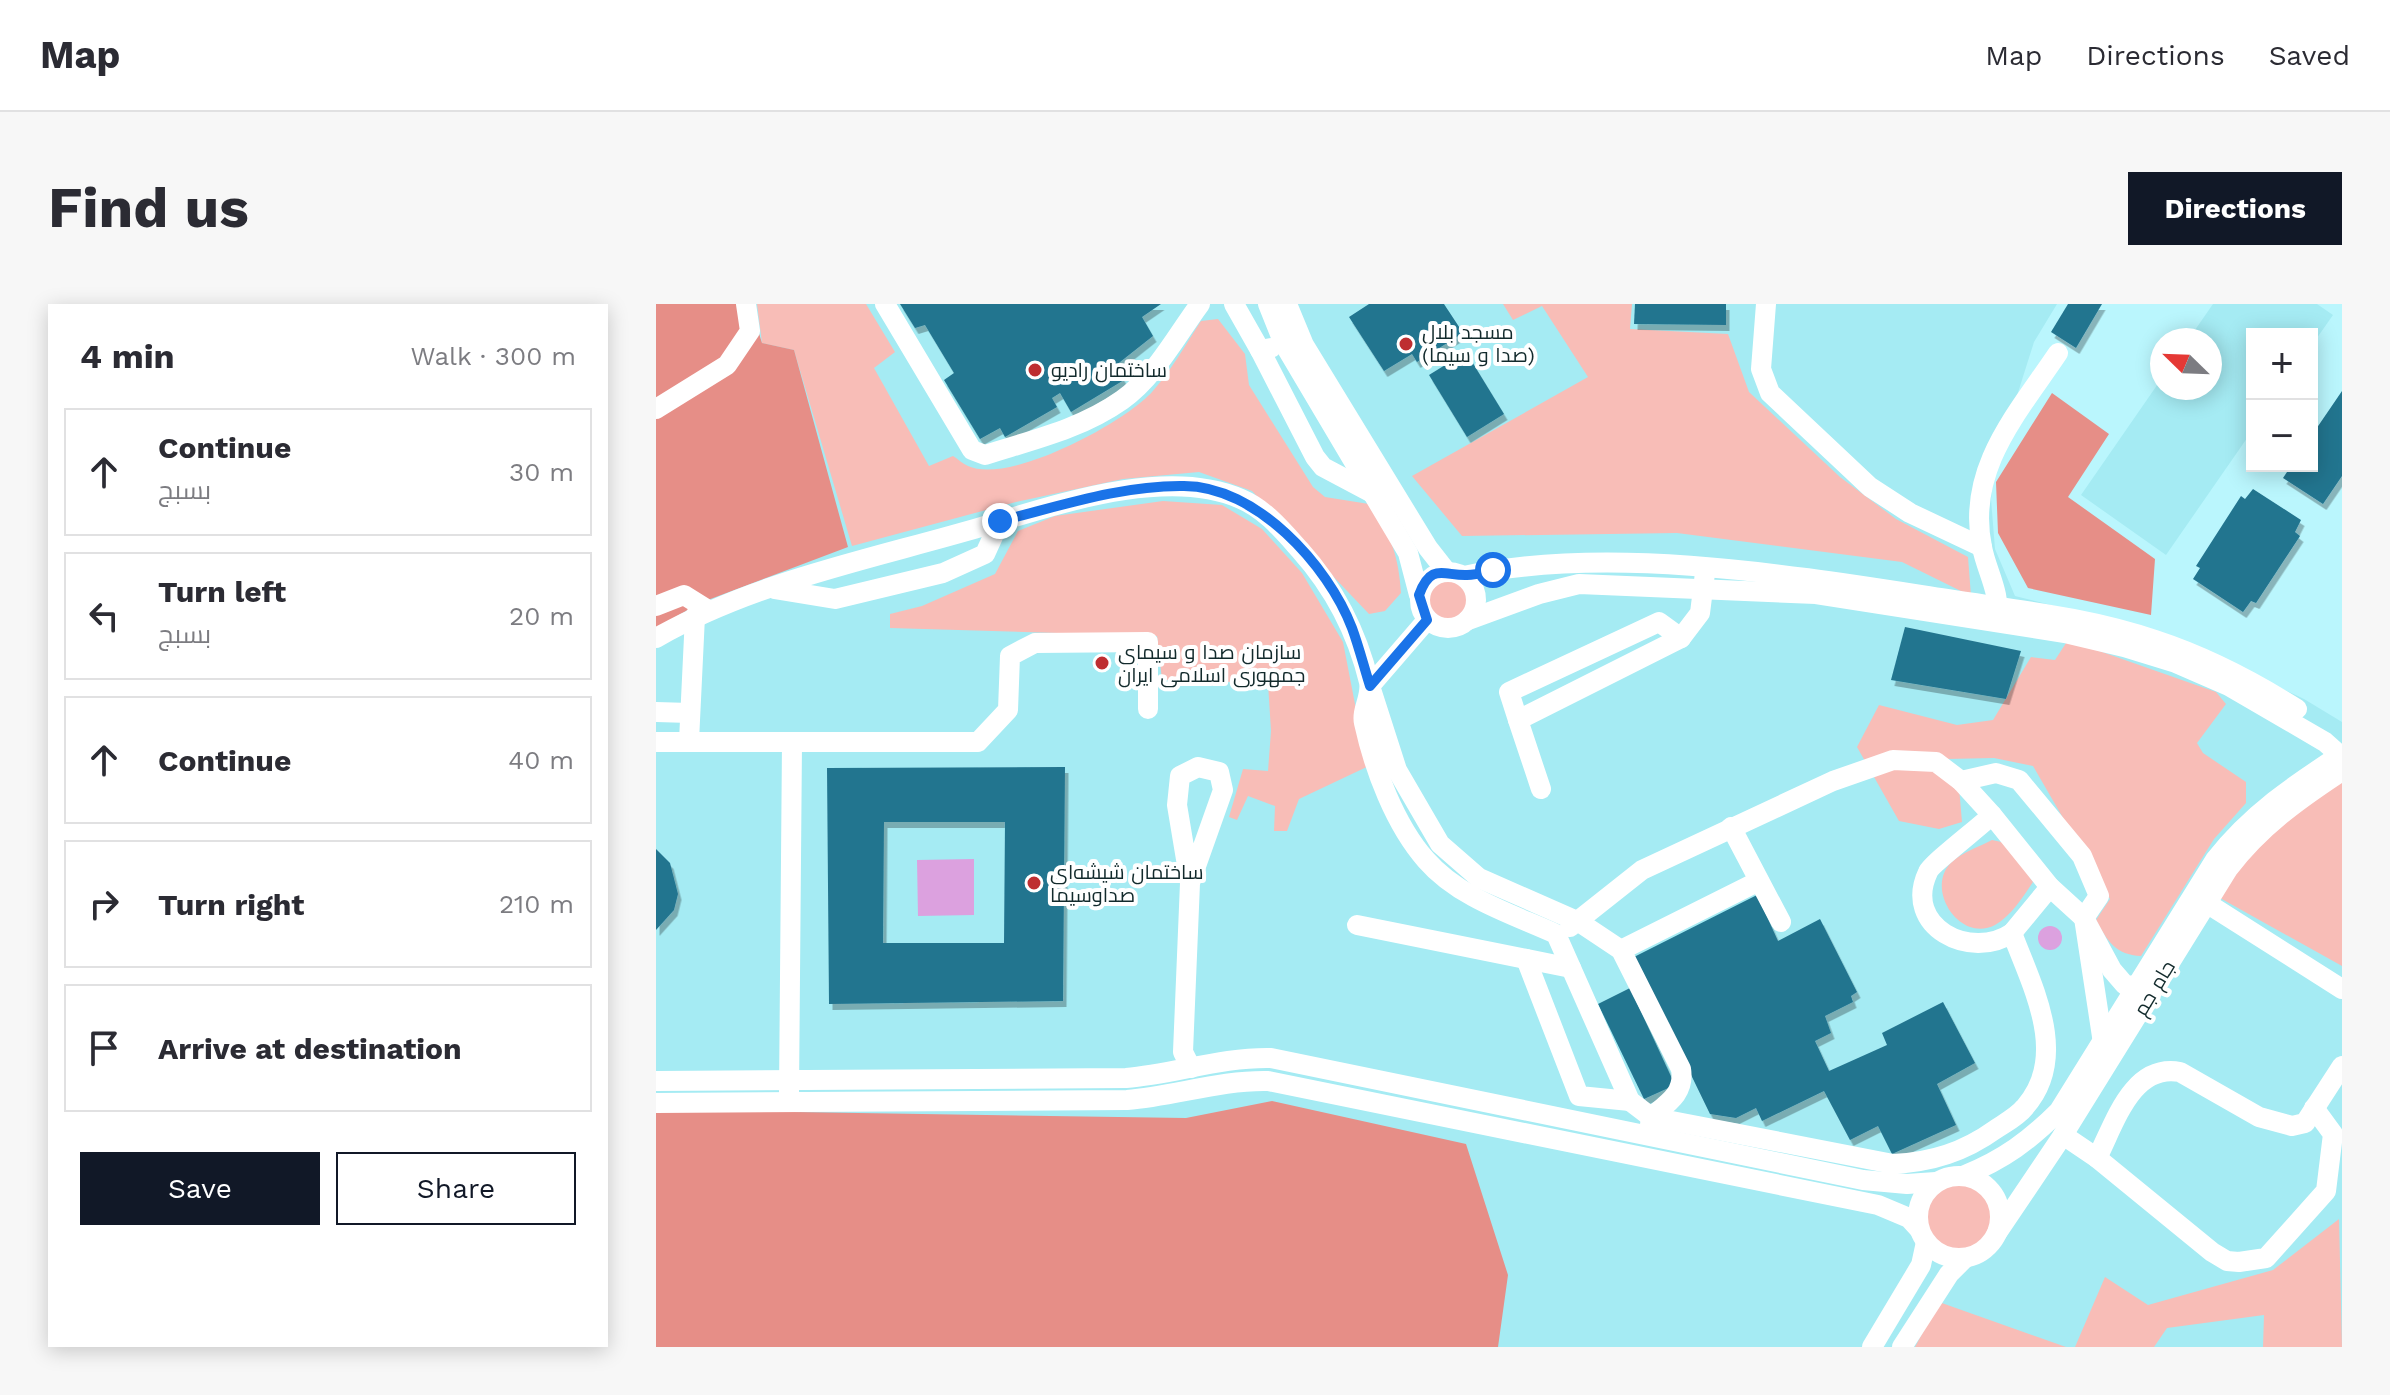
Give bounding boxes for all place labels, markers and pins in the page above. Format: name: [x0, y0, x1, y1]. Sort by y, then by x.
place label: مسجد بلال (صدا و سیما): [1422, 320, 1535, 367]
marker: مسجد بلال (صدا و سیما): [1397, 335, 1415, 353]
place label: ساختمان رادیو: [1051, 358, 1167, 383]
marker: ساختمان رادیو: [1026, 361, 1044, 379]
place label: سازمان صدا و سیمای جمهوری اسلامی ایران: [1118, 640, 1305, 688]
marker: سازمان صدا و سیمای جمهوری اسلامی ایران: [1093, 654, 1111, 672]
place label: ساختمان شیشه‌ای صداوسیما: [1050, 860, 1203, 907]
marker: ساختمان شیشه‌ای صداوسیما: [1025, 874, 1043, 892]

